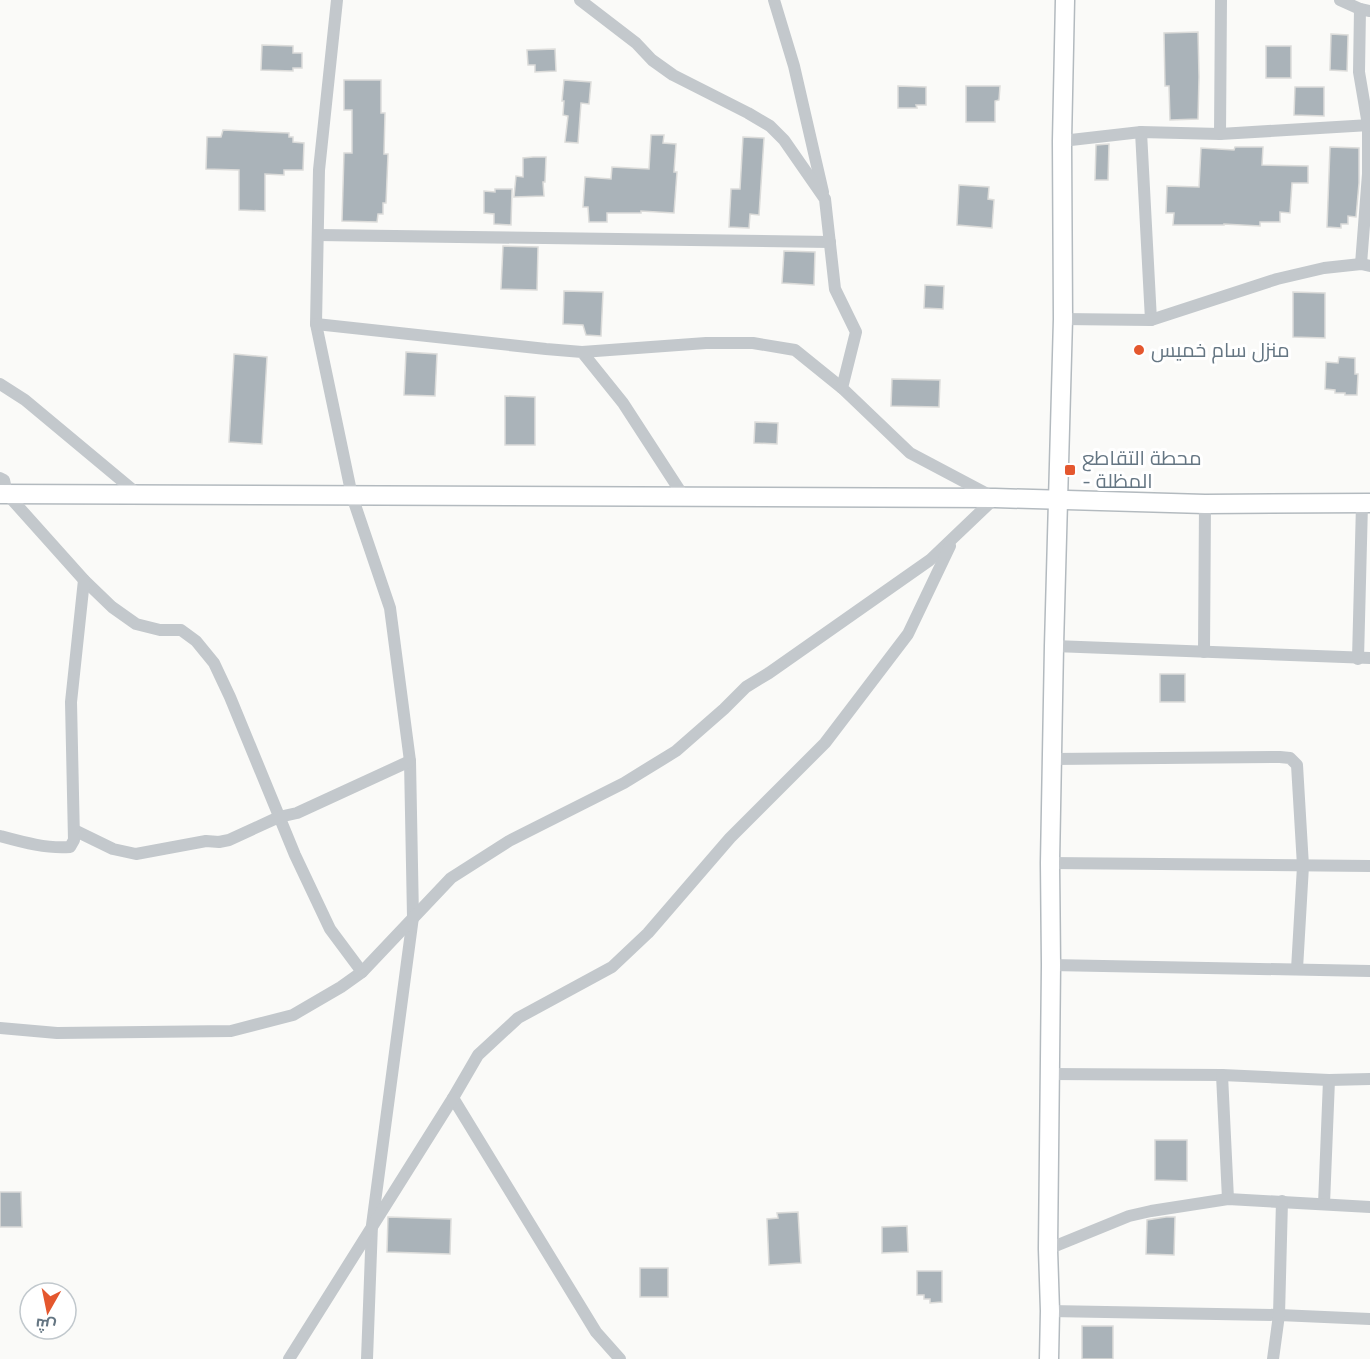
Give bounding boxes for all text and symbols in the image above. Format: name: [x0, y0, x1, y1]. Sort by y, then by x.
place label: منزل سام خميس: [1151, 337, 1290, 364]
marker: منزل سام خميس: [1132, 343, 1146, 357]
place label: محطة التقاطع - المظلة: [1082, 445, 1202, 494]
marker: محطة التقاطع - المظلة: [1063, 463, 1077, 477]
north arrow: [18, 1281, 78, 1341]
text: ش: [34, 1313, 58, 1337]

